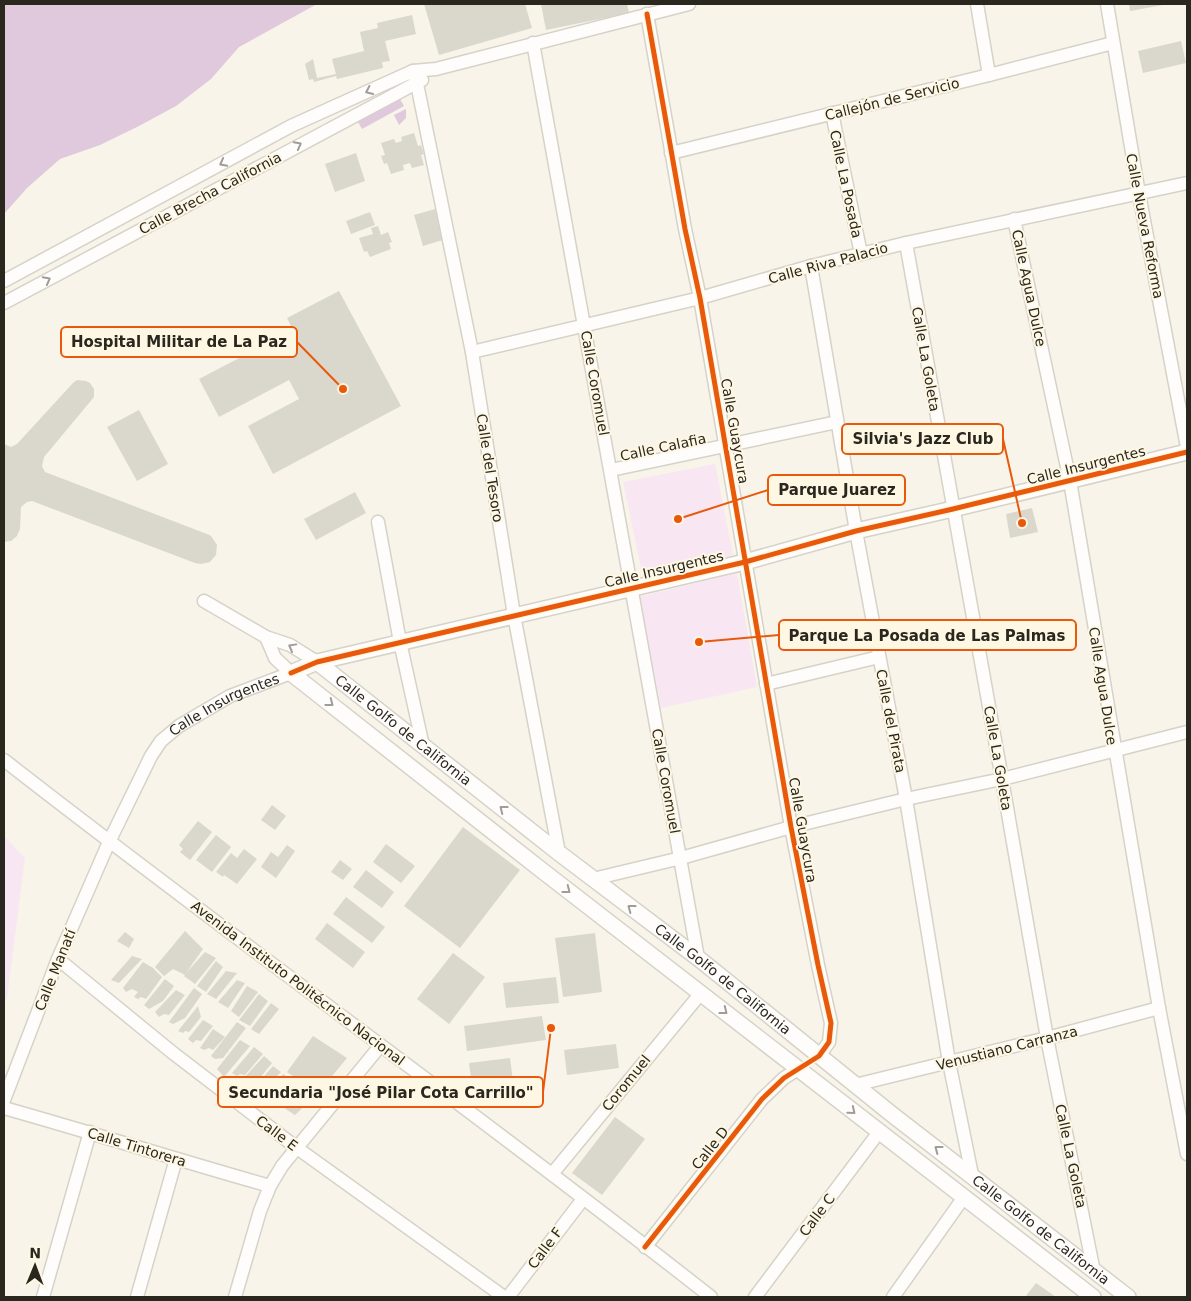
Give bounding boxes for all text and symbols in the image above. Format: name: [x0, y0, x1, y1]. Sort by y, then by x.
street label: Callejón de Servicio: [823, 75, 961, 123]
one-way arrow: [365, 85, 374, 95]
street label: Calle La Posada: [827, 129, 865, 239]
one-way arrow: [292, 142, 301, 152]
street label: Calle Brecha California: [136, 149, 284, 237]
street label: Calle Nueva Reforma: [1123, 152, 1167, 300]
one-way arrow: [219, 157, 228, 167]
street label: Calle Agua Dulce: [1009, 228, 1049, 348]
street label: Calle Riva Palacio: [766, 239, 890, 287]
one-way arrow: [41, 277, 50, 287]
street label: Calle La Goleta: [909, 305, 943, 413]
callout: Hospital Militar de La Paz: [61, 327, 297, 357]
street label: Calle Coromuel: [578, 329, 612, 437]
text: Hospital Militar de La Paz: [71, 333, 287, 351]
street label: Calle Guaycura: [718, 377, 752, 485]
street label: Calle del Tesoro: [474, 413, 506, 523]
callout: Silvia's Jazz Club: [842, 424, 1003, 454]
street label: Calle Calafia: [619, 430, 707, 464]
text: Silvia's Jazz Club: [853, 430, 994, 448]
street label: Calle Insurgentes: [1025, 443, 1147, 487]
callout: Parque Juarez: [768, 475, 905, 505]
text: Parque Juarez: [778, 481, 896, 499]
street label: Calle Insurgentes: [603, 548, 725, 590]
callout: Parque La Posada de Las Palmas: [779, 620, 1076, 650]
street label: Calle Agua Dulce: [1086, 626, 1120, 746]
text: Parque La Posada de Las Palmas: [789, 627, 1065, 645]
one-way arrow: [288, 644, 297, 654]
street label: Calle del Pirata: [873, 668, 909, 774]
street label: Calle Insurgentes: [166, 670, 281, 739]
street label: Calle Golfo de California: [332, 672, 475, 789]
one-way arrow: [324, 697, 334, 706]
street label: Calle La Goleta: [981, 704, 1015, 812]
street label: Calle Coromuel: [649, 727, 683, 835]
street label: Calle Guaycura: [786, 776, 820, 884]
one-way arrow: [499, 805, 508, 814]
one-way arrow: [561, 885, 570, 893]
street label: Avenida Instituto Politécnico Nacional: [188, 897, 408, 1069]
one-way arrow: [627, 905, 637, 914]
street label: Calle Golfo de California: [652, 920, 794, 1038]
street label: Calle Manatí: [31, 926, 79, 1013]
one-way arrow: [718, 1005, 727, 1013]
street label: Venustiano Carranza: [935, 1023, 1079, 1073]
street label: Coromuel: [599, 1052, 653, 1114]
callout: Secundaria "José Pilar Cota Carrillo": [218, 1077, 543, 1107]
text: Secundaria "José Pilar Cota Carrillo": [228, 1084, 534, 1102]
street label: Calle La Goleta: [1052, 1102, 1090, 1210]
one-way arrow: [846, 1105, 855, 1113]
street label: Calle E: [253, 1112, 301, 1154]
street label: Calle D: [688, 1123, 732, 1173]
street label: Calle Tintorera: [86, 1124, 188, 1170]
one-way arrow: [934, 1146, 944, 1155]
street label: Calle Golfo de California: [969, 1172, 1113, 1288]
street label: Calle C: [796, 1190, 838, 1239]
street label: Calle F: [524, 1224, 566, 1272]
north arrow: [10, 1241, 60, 1291]
text: N: [29, 1245, 41, 1261]

